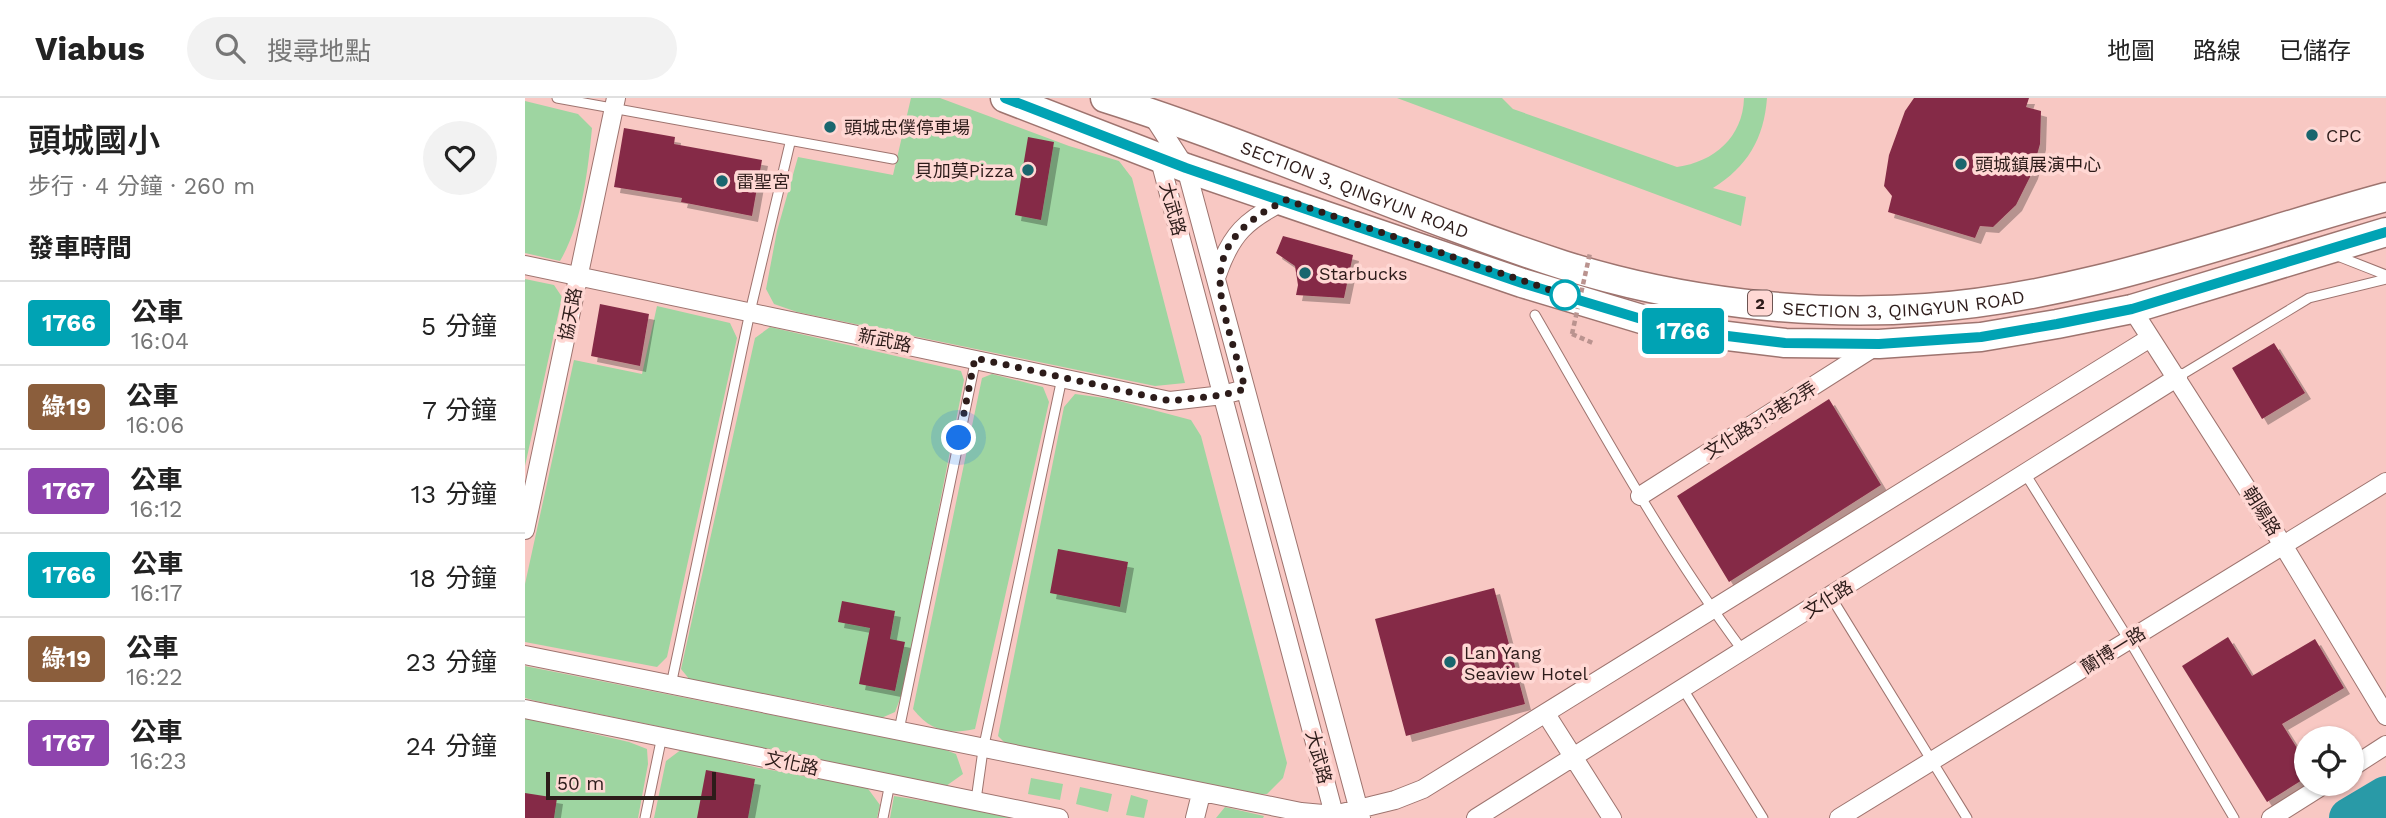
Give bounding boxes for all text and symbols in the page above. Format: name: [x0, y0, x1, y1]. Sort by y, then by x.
search box: [187, 17, 677, 80]
text: Viabus: [35, 29, 145, 68]
icon: search: [211, 29, 249, 67]
text: 搜尋地點: [267, 36, 371, 66]
text: 地圖: [2107, 37, 2155, 65]
text: 路線: [2193, 37, 2241, 65]
text: 已儲存: [2279, 37, 2351, 65]
place label: 頭城忠僕停車場: [844, 117, 970, 138]
marker: 頭城忠僕停車場: [822, 119, 838, 135]
text: 頭城國小: [28, 121, 160, 160]
button: heart: [423, 121, 497, 195]
place label: CPC: [2326, 125, 2362, 146]
marker: CPC: [2304, 127, 2320, 143]
street label: SECTION 3, QINGYUN ROAD: [1238, 136, 1472, 242]
place label: 頭城鎮展演中心: [1975, 154, 2101, 175]
marker: 頭城鎮展演中心: [1953, 156, 1969, 172]
place label: 貝加莫Pizza: [915, 160, 1014, 181]
marker: 貝加莫Pizza: [1020, 162, 1036, 178]
place label: 雷聖宮: [736, 171, 790, 192]
text: 步行 · 4 分鐘 · 260 m: [28, 173, 255, 200]
marker: 雷聖宮: [714, 173, 730, 189]
street label: 大武路: [1156, 180, 1190, 238]
text: 發車時間: [28, 233, 132, 263]
place label: Starbucks: [1319, 263, 1408, 284]
marker: Starbucks: [1297, 265, 1313, 281]
unlabelled marker: [1550, 280, 1580, 310]
street label: 協天路: [555, 285, 585, 343]
street label: SECTION 3, QINGYUN ROAD: [1782, 285, 2026, 321]
road number: 2: [1748, 290, 1772, 316]
text: 公車: [131, 297, 183, 327]
line badge: 1766: [1634, 308, 1732, 354]
text: 1766: [42, 309, 96, 337]
text: 5 分鐘: [421, 311, 497, 341]
text: 1766: [1656, 317, 1710, 345]
street label: 新武路: [856, 324, 914, 356]
text: 16:04: [131, 328, 189, 355]
street label: 文化路313巷2弄: [1700, 377, 1820, 463]
text: 公車: [126, 381, 178, 411]
text: 綠19: [42, 393, 91, 421]
text: 7 分鐘: [422, 395, 497, 425]
text: 16:06: [126, 412, 184, 439]
your location: [941, 420, 976, 455]
text: 公車: [130, 465, 182, 495]
text: 1767: [42, 477, 95, 505]
text: 13 分鐘: [411, 479, 497, 509]
street label: 朝陽路: [2239, 483, 2285, 539]
text: 16:12: [130, 496, 182, 523]
text: 公車: [131, 549, 183, 579]
text: 1766: [42, 561, 96, 589]
text: 18 分鐘: [410, 563, 497, 593]
street label: 文化路: [1800, 576, 1856, 622]
text: 16:17: [131, 580, 183, 607]
street label: 蘭博一路: [2077, 622, 2149, 678]
text: 公車: [126, 633, 178, 663]
place label: Lan Yang Seaview Hotel: [1464, 642, 1589, 684]
text: 綠19: [42, 645, 91, 673]
text: 23 分鐘: [406, 647, 497, 677]
marker: Lan Yang Seaview Hotel: [1442, 654, 1458, 670]
text: 16:22: [126, 664, 183, 691]
text: 公車: [130, 717, 182, 747]
map controls: [2294, 726, 2364, 796]
button: locate: [2294, 726, 2364, 796]
street label: 大武路: [1302, 728, 1336, 786]
text: 1767: [42, 729, 95, 757]
text: 24 分鐘: [406, 731, 497, 761]
street label: 文化路: [763, 747, 821, 779]
text: 16:23: [130, 748, 187, 775]
scale bar: [546, 769, 716, 801]
text: 50 m: [557, 772, 604, 795]

